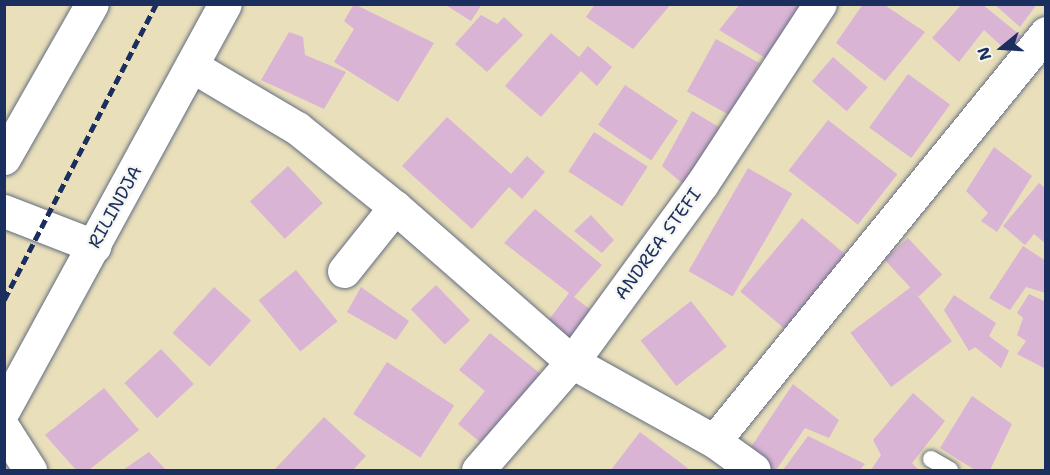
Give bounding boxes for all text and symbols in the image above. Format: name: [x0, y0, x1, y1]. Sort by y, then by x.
north arrow: [972, 18, 1032, 78]
text: N: [972, 44, 996, 63]
street label: RILINDJA: [84, 162, 146, 252]
street label: ANDREA STEFI: [610, 184, 706, 304]

